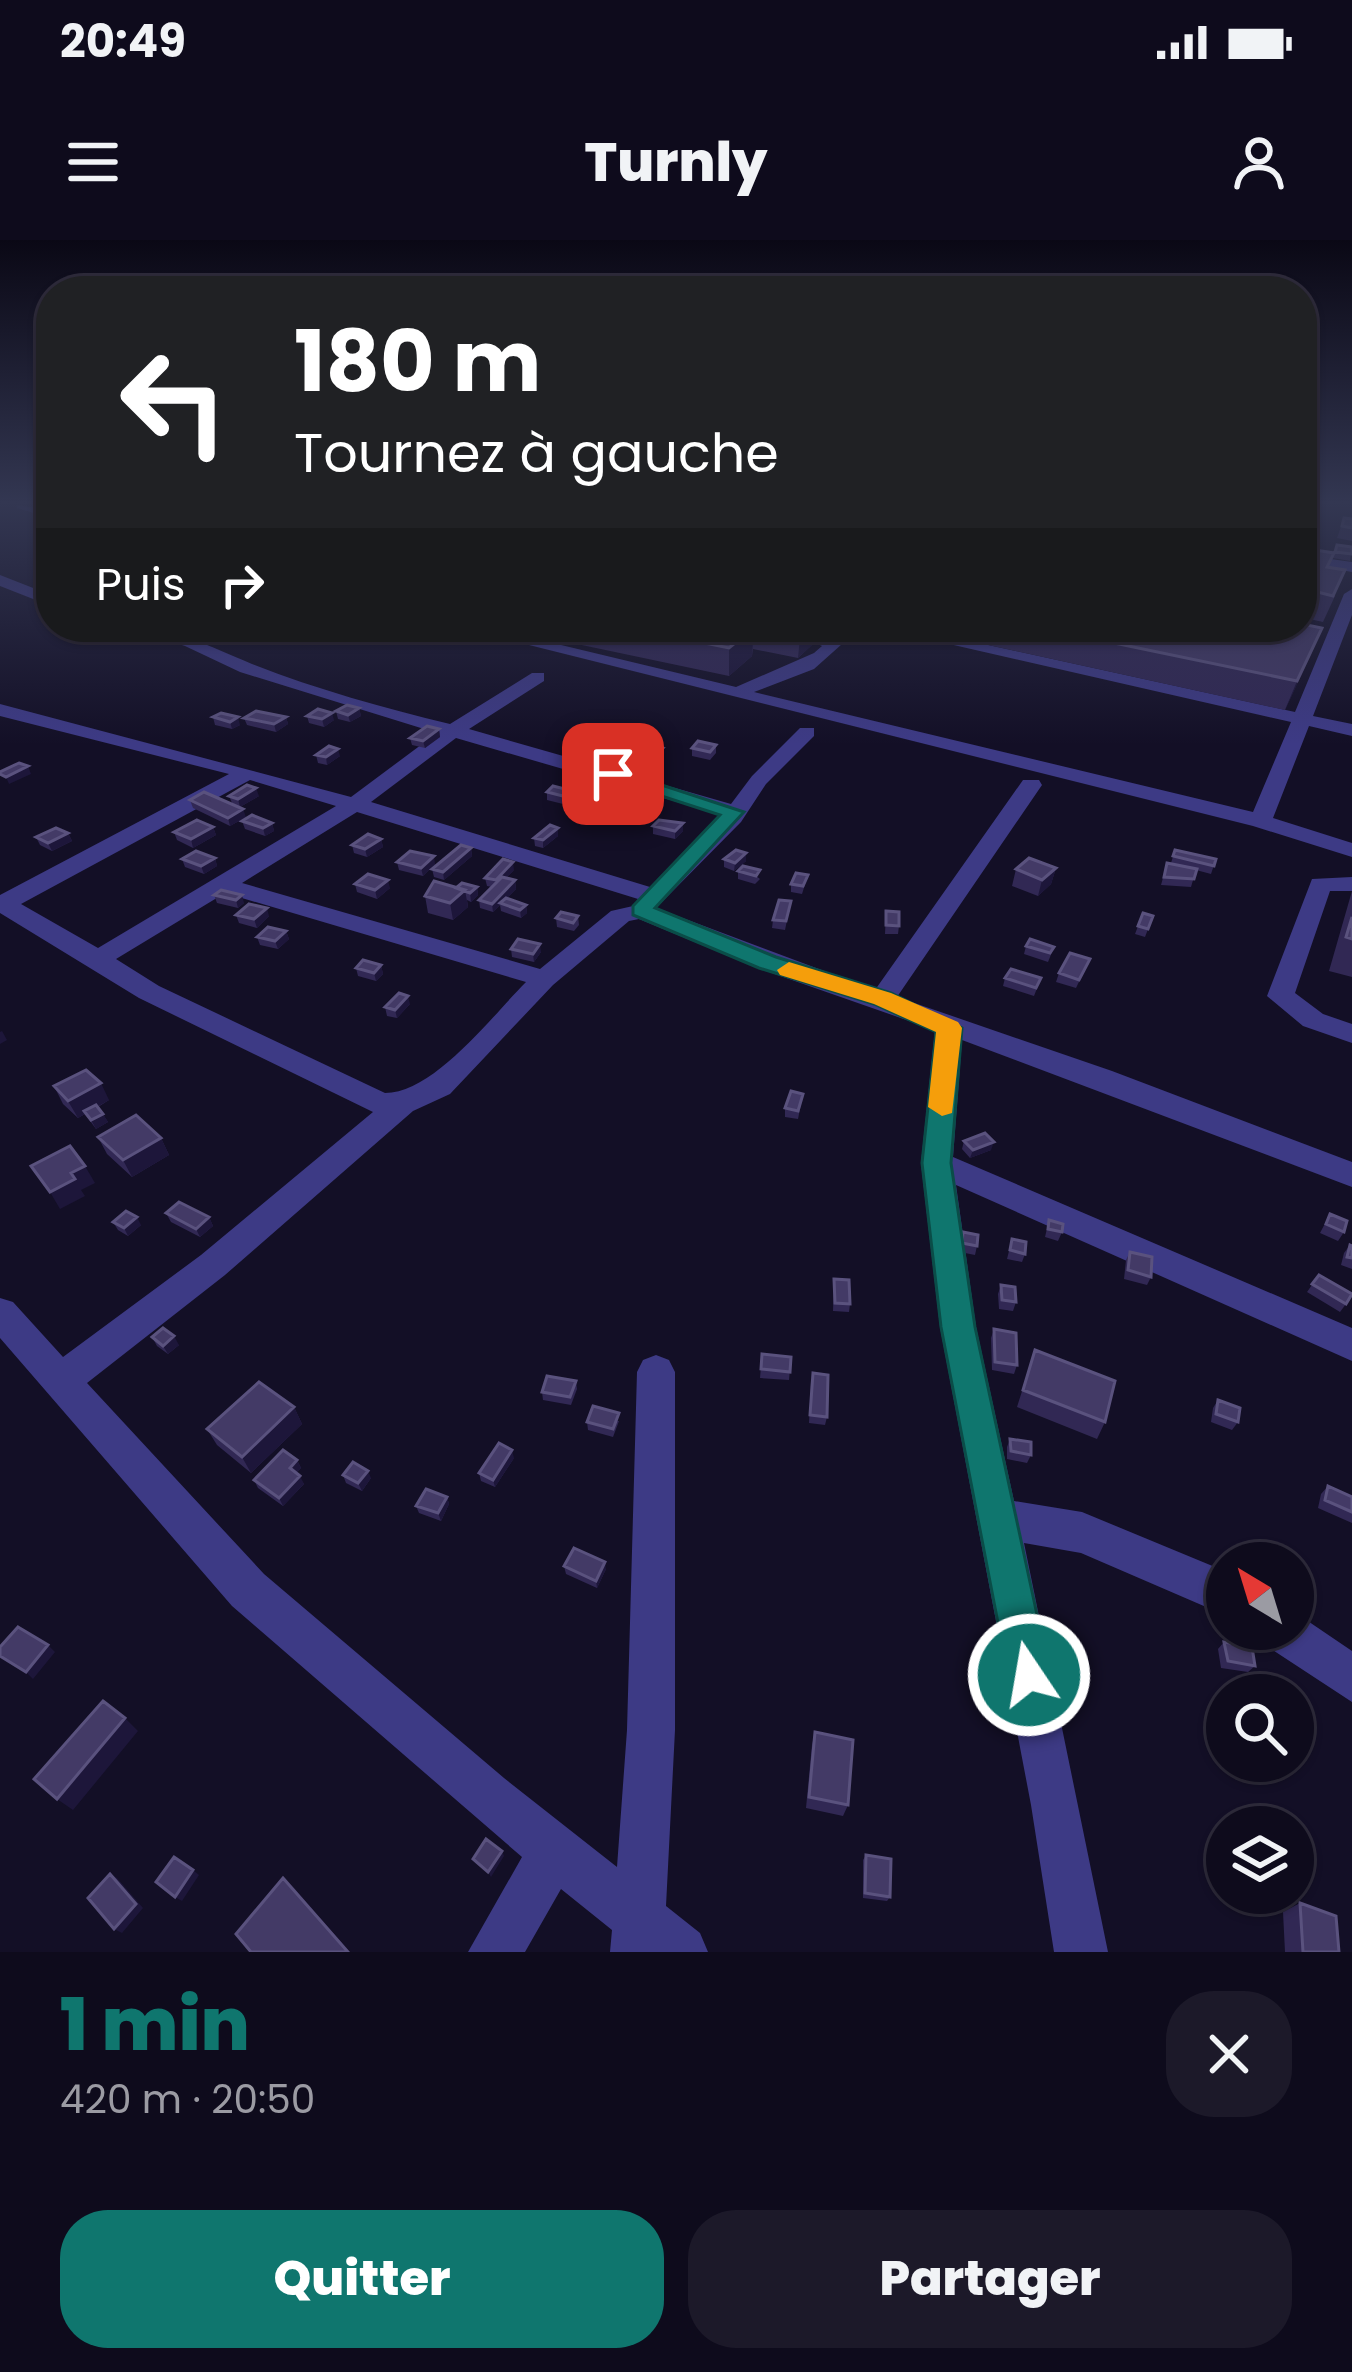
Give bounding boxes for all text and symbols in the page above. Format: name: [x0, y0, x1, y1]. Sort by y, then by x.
text: 20:49: [60, 10, 186, 73]
text: Turnly: [585, 124, 767, 200]
icon: menu: [60, 129, 126, 195]
icon: person: [1226, 129, 1292, 195]
text: 180 m: [294, 303, 542, 420]
icon: left: [96, 324, 252, 480]
text: Tournez à gauche: [294, 415, 779, 491]
icon: right: [209, 552, 275, 618]
text: Puis: [96, 553, 185, 616]
pin: [562, 723, 664, 825]
icon: arrive: [580, 741, 646, 807]
north arrow: [1206, 1542, 1314, 1650]
map controls: [1206, 1542, 1314, 1914]
position arrow: [966, 1612, 1092, 1738]
button: search: [1206, 1674, 1314, 1782]
button: layers: [1206, 1806, 1314, 1914]
text: 1 min: [60, 1974, 250, 2075]
button: close: [1166, 1991, 1292, 2117]
text: 420 m · 20:50: [60, 2072, 315, 2127]
button: Quitter: [60, 2210, 664, 2348]
button: Partager: [688, 2210, 1292, 2348]

